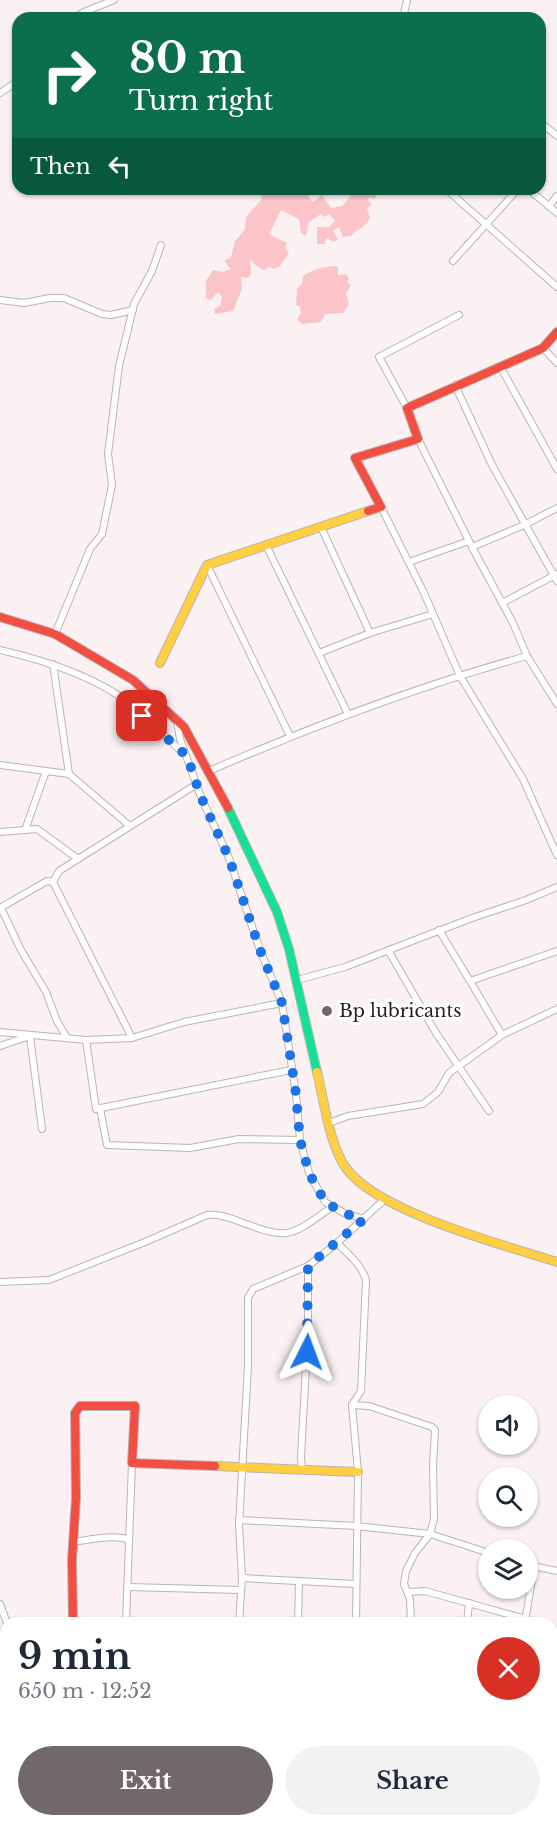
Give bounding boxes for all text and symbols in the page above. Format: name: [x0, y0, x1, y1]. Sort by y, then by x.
text: 80 m: [129, 32, 245, 84]
icon: right: [30, 36, 108, 114]
text: Turn right: [129, 84, 273, 117]
icon: left: [103, 150, 136, 183]
text: Then: [30, 153, 91, 180]
pin: [116, 690, 167, 741]
icon: arrive: [125, 699, 158, 732]
place label: Bp lubricants: [339, 1000, 461, 1022]
marker: Bp lubricants: [320, 1004, 334, 1018]
position arrow: [275, 1320, 339, 1384]
map controls: [478, 1395, 538, 1599]
button: sound: [478, 1395, 538, 1455]
button: search: [478, 1467, 538, 1527]
button: layers: [478, 1539, 538, 1599]
text: 9 min: [18, 1634, 131, 1679]
button: close: [477, 1637, 540, 1700]
text: 650 m · 12:52: [18, 1679, 152, 1703]
button: Exit: [18, 1746, 273, 1815]
button: Share: [285, 1746, 540, 1815]

